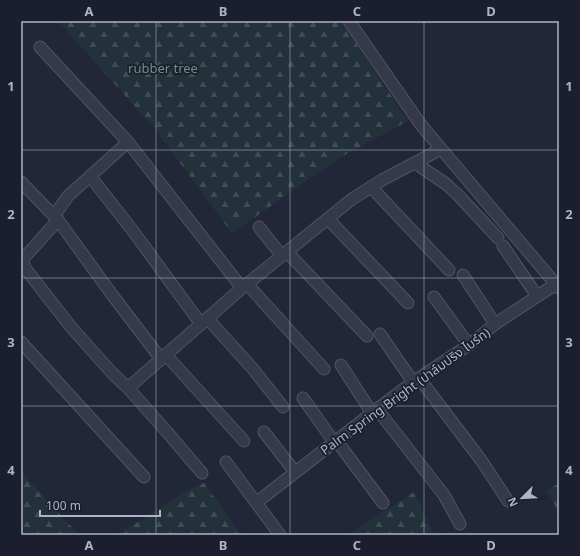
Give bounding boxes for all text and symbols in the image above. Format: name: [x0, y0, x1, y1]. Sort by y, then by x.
text: A: [85, 2, 94, 20]
text: B: [219, 2, 227, 20]
text: C: [353, 2, 361, 20]
text: D: [486, 2, 496, 20]
park label: rubber tree: [128, 59, 198, 77]
text: 1: [7, 77, 15, 95]
text: 1: [565, 77, 573, 95]
text: 2: [7, 205, 15, 223]
text: 2: [565, 205, 573, 223]
street label: Palm Spring Bright (ปาล์มปริง ไบร์ท): [317, 323, 493, 459]
text: 3: [7, 333, 15, 351]
text: 3: [565, 333, 573, 351]
text: 4: [7, 461, 15, 479]
text: 4: [565, 461, 573, 479]
north arrow: [502, 478, 542, 518]
scale bar: [40, 492, 160, 518]
text: N: [504, 495, 521, 509]
text: 100 m: [46, 497, 81, 514]
text: A: [85, 536, 94, 554]
text: B: [219, 536, 227, 554]
text: C: [353, 536, 361, 554]
text: D: [486, 536, 496, 554]

